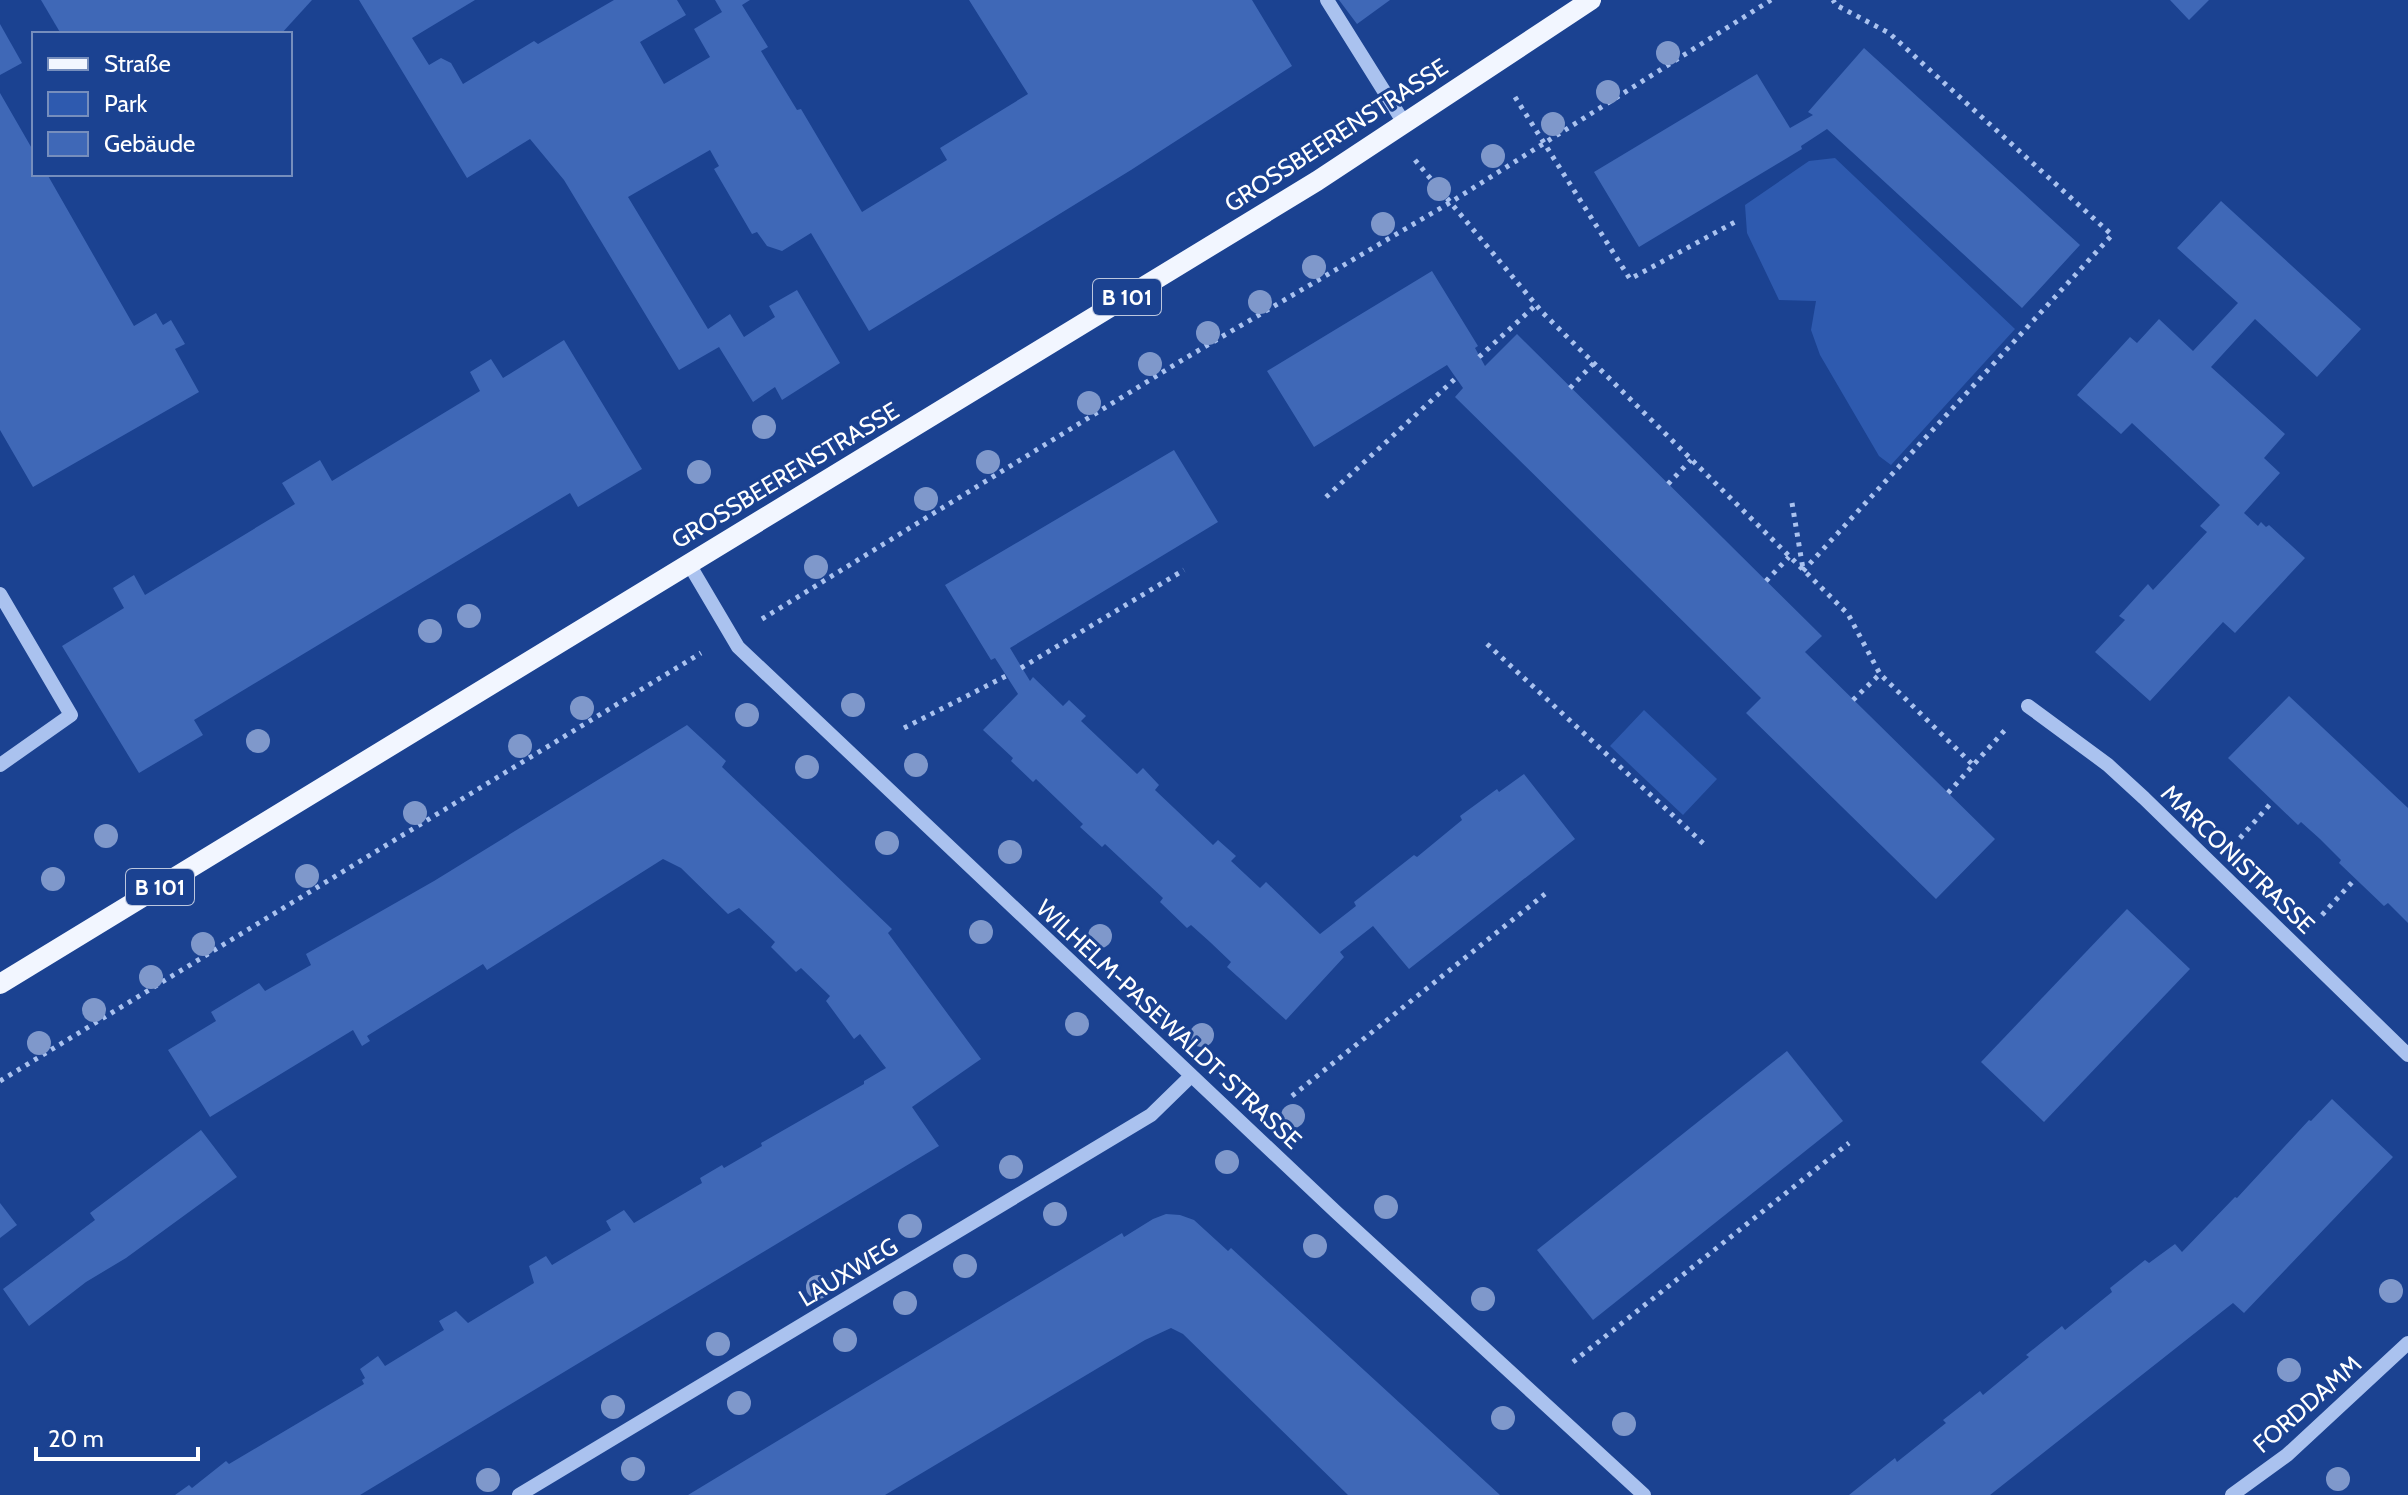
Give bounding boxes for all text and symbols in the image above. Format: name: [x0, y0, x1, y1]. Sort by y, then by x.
legend: [32, 32, 292, 176]
text: Straße: [104, 49, 171, 78]
street label: GROSSBEERENSTRASSE: [1219, 52, 1453, 218]
text: Park: [104, 89, 147, 118]
text: Gebäude: [104, 129, 195, 158]
road number: B 101: [1093, 279, 1161, 315]
street label: GROSSBEERENSTRASSE: [666, 396, 904, 554]
street label: MARCONISTRASSE: [2155, 778, 2321, 940]
road number: B 101: [126, 869, 194, 905]
street label: WILHELM-PASEWALDT-STRASSE: [1030, 893, 1308, 1155]
street label: LAUXWEG: [793, 1231, 903, 1313]
street label: FORDDAMM: [2247, 1349, 2367, 1459]
scale bar: [36, 1411, 198, 1461]
text: 20 m: [48, 1424, 104, 1453]

